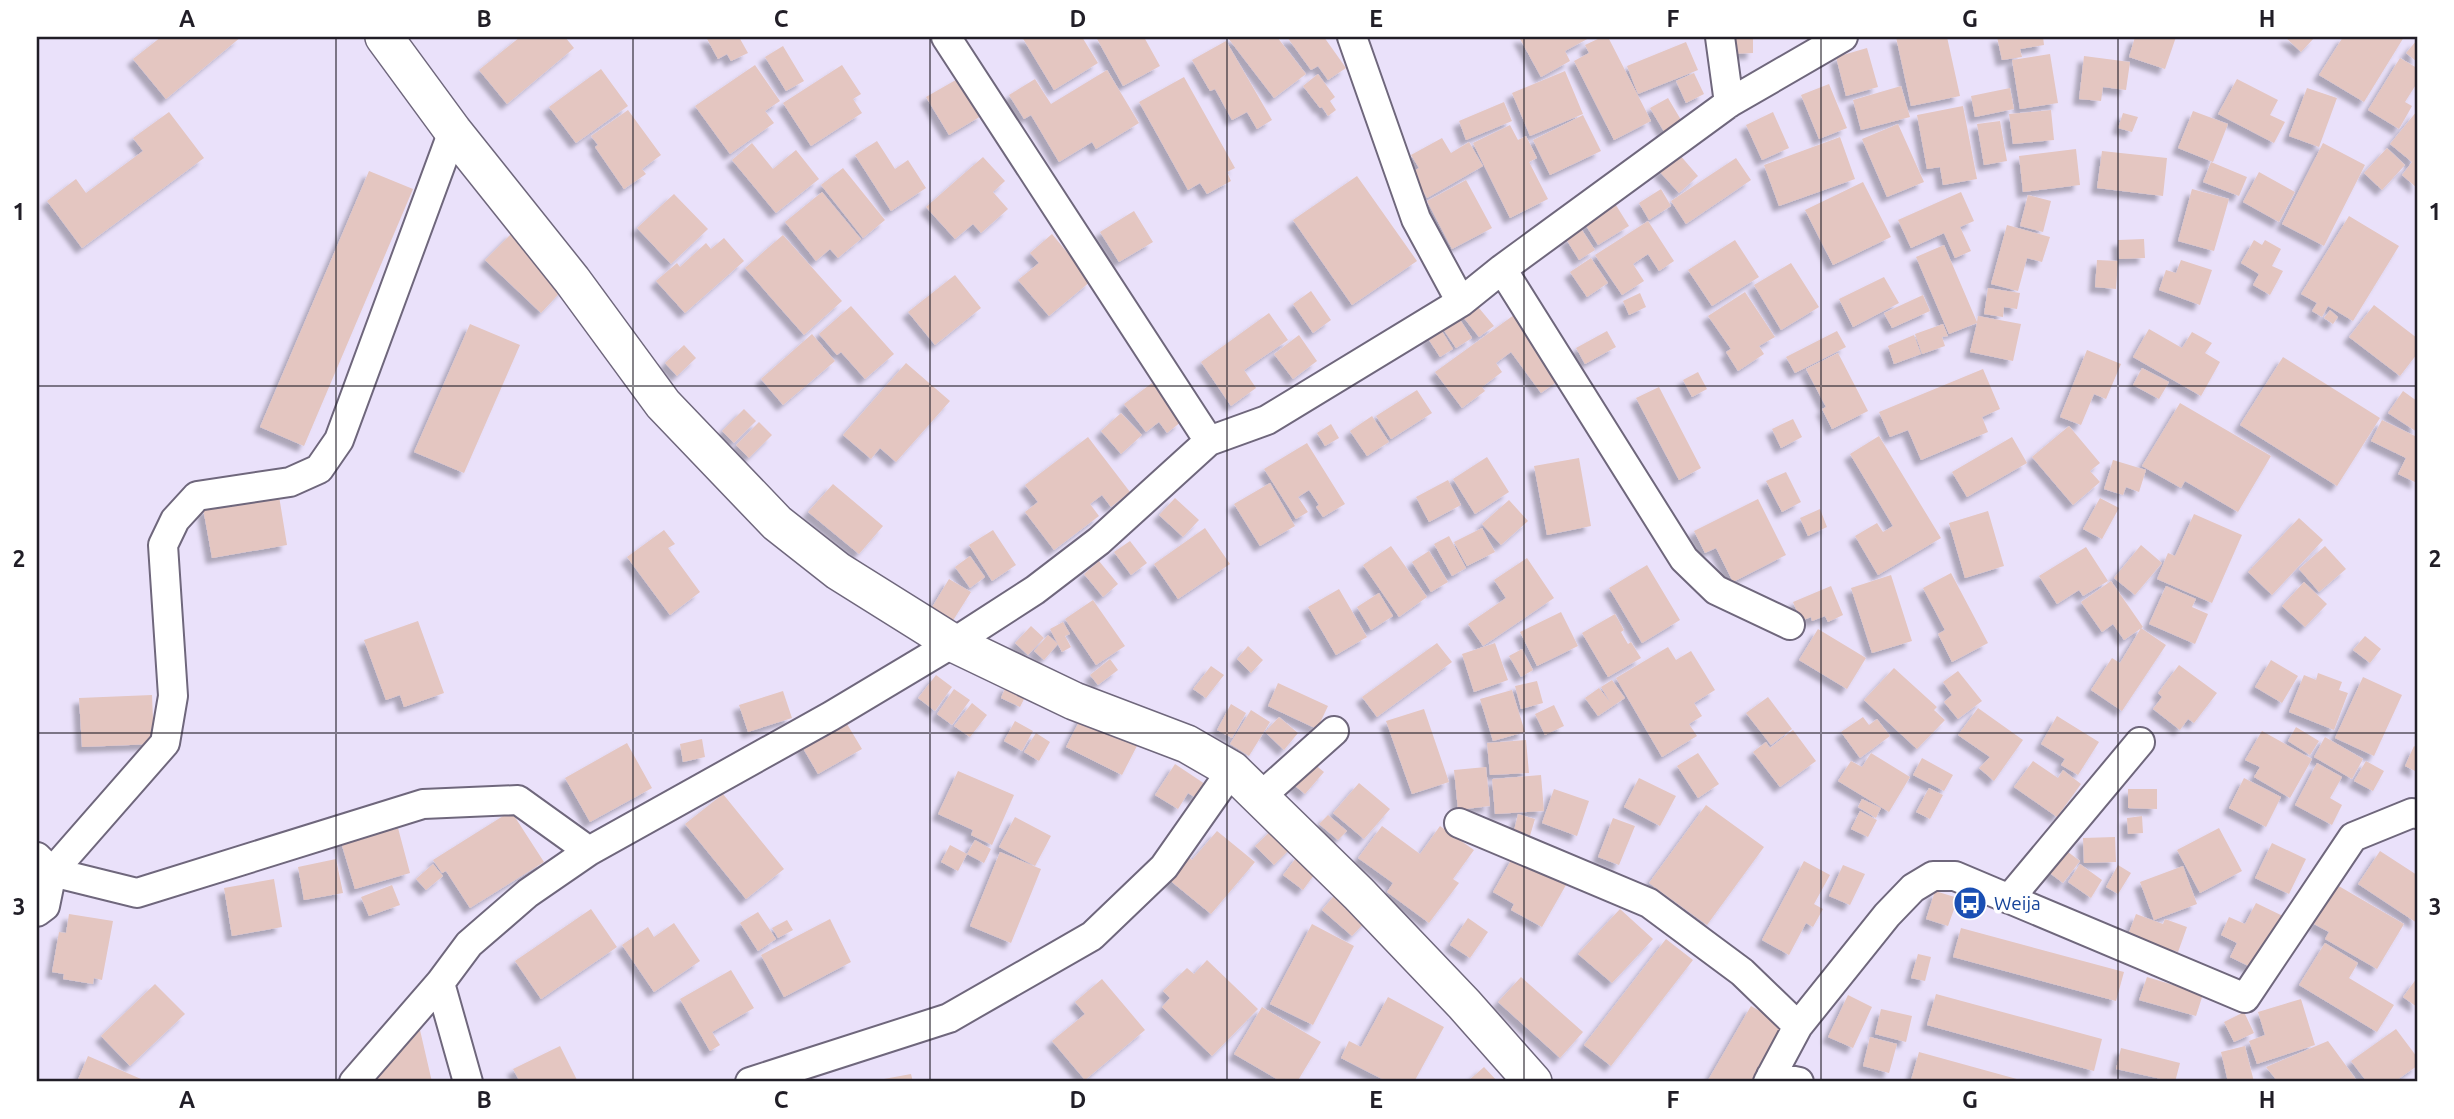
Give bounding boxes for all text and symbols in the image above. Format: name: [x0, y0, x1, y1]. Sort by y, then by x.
text: A: [179, 6, 195, 31]
text: B: [476, 6, 492, 31]
text: C: [774, 6, 789, 31]
text: D: [1070, 6, 1086, 31]
text: E: [1369, 6, 1383, 31]
text: F: [1667, 6, 1680, 31]
text: G: [1962, 6, 1978, 31]
text: H: [2259, 6, 2275, 31]
text: 1: [13, 199, 25, 224]
text: 1: [2429, 199, 2441, 224]
text: 2: [13, 546, 25, 571]
text: 2: [2429, 546, 2441, 571]
bus stop icon: Weija: [1951, 884, 1989, 922]
place label: Weija: [1994, 892, 2041, 914]
text: 3: [13, 894, 25, 919]
text: 3: [2429, 894, 2441, 919]
text: A: [179, 1087, 195, 1112]
text: B: [476, 1087, 492, 1112]
text: C: [774, 1087, 789, 1112]
text: D: [1070, 1087, 1086, 1112]
text: E: [1369, 1087, 1383, 1112]
text: F: [1667, 1087, 1680, 1112]
text: G: [1962, 1087, 1978, 1112]
text: H: [2259, 1087, 2275, 1112]

